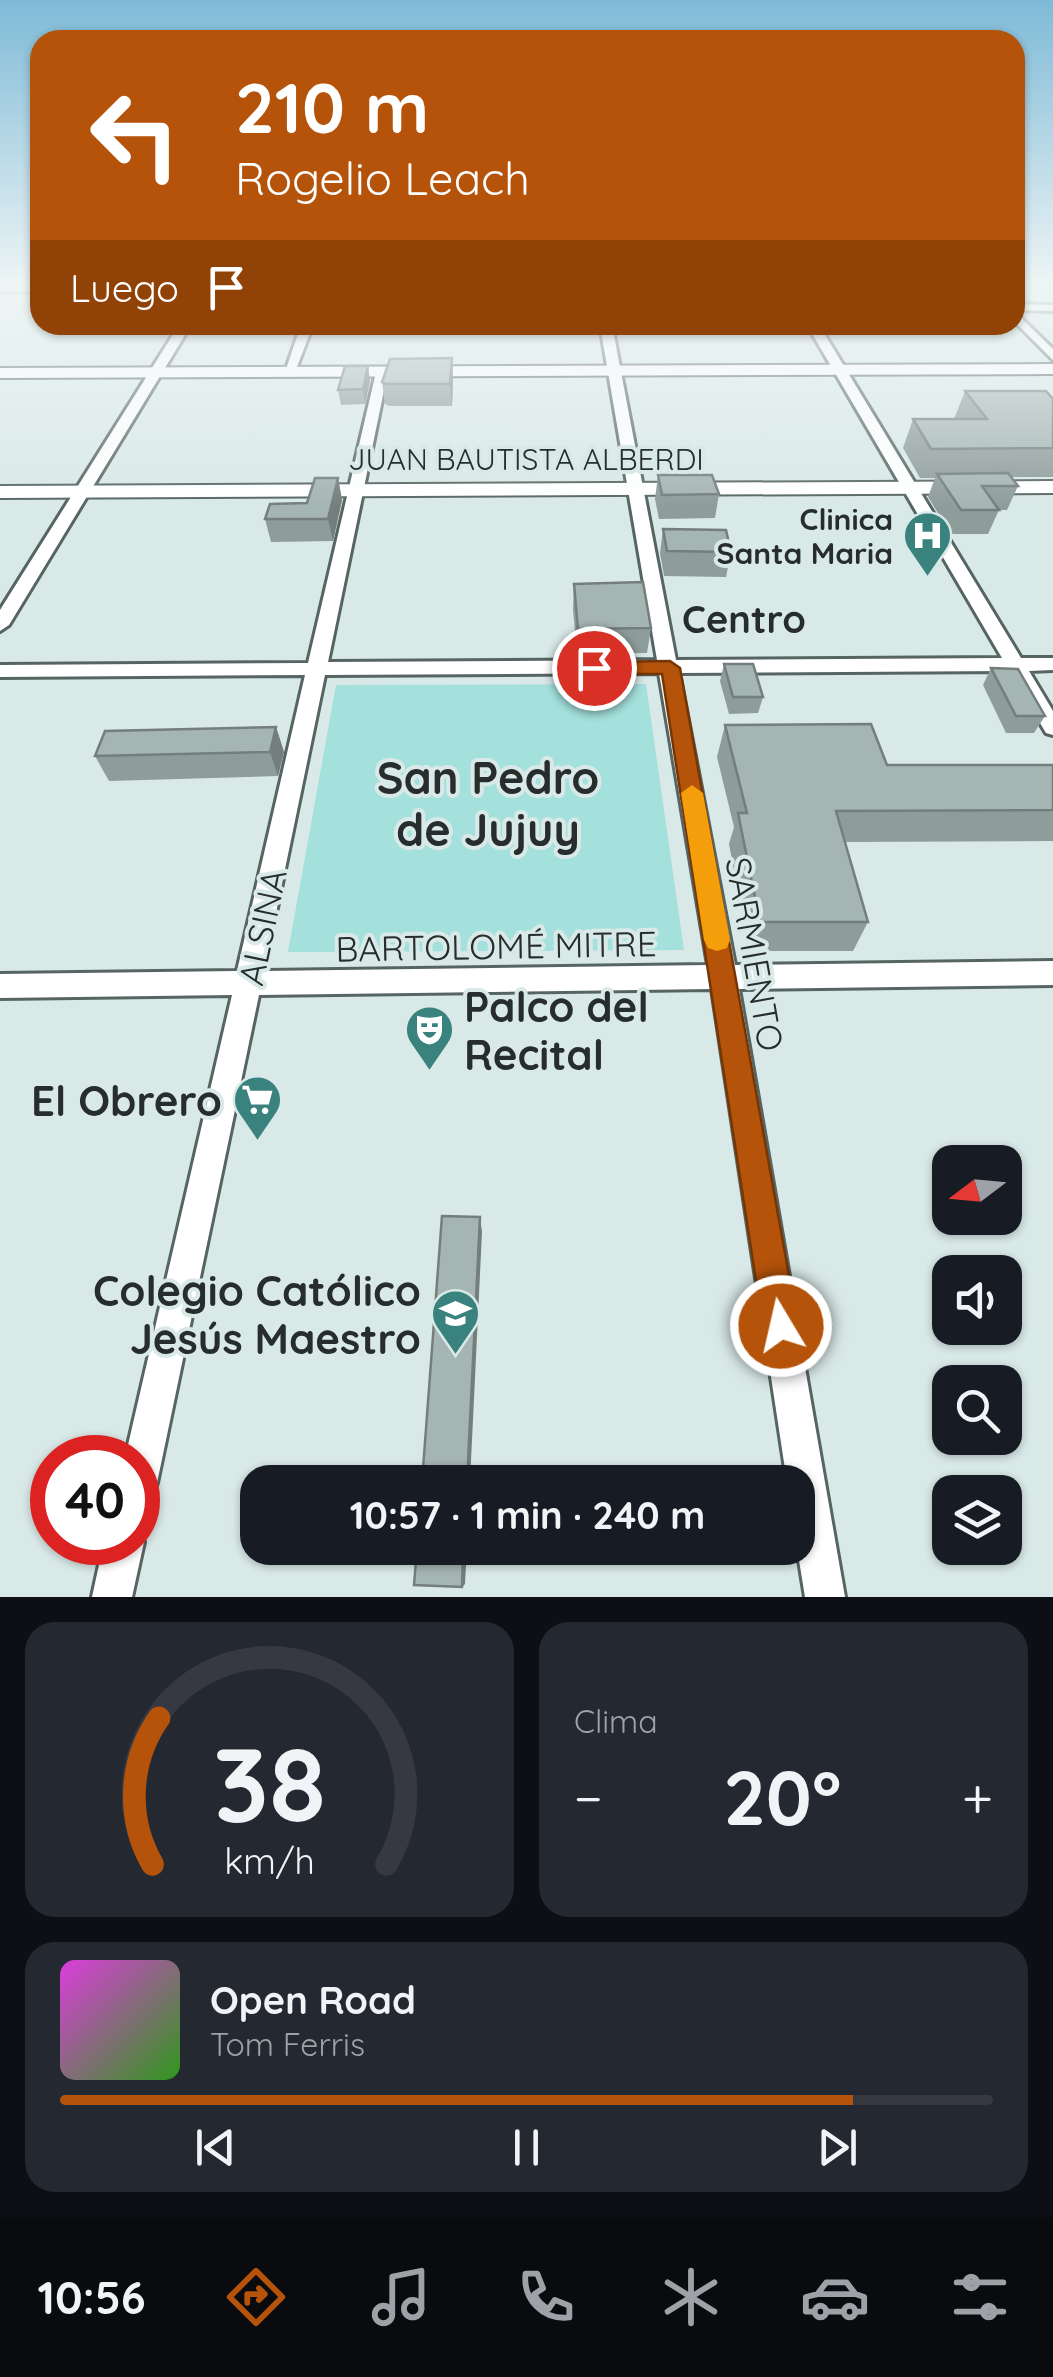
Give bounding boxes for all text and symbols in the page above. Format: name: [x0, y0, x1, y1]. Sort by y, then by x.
text: 210 m: [235, 63, 429, 151]
icon: left: [70, 70, 200, 200]
text: Rogelio Leach: [235, 150, 530, 206]
icon: arrive: [199, 260, 254, 315]
text: Luego: [70, 264, 179, 312]
street label: JUAN BAUTISTA ALBERDI: [348, 440, 704, 478]
place label: Clinica Santa Maria: [717, 500, 893, 572]
hospital icon: Clinica Santa Maria: [902, 510, 954, 578]
district label: Centro: [682, 595, 806, 643]
pin: [552, 626, 637, 711]
icon: arrive: [567, 641, 622, 696]
district label: San Pedro de Jujuy: [377, 749, 599, 857]
street label: SARMIENTO: [716, 854, 794, 1054]
street label: ALSINA: [228, 865, 296, 989]
street label: BARTOLOMÉ MITRE: [335, 921, 657, 971]
place label: Palco del Recital: [464, 980, 649, 1081]
theatre icon: Palco del Recital: [403, 1004, 455, 1072]
place label: El Obrero: [31, 1074, 222, 1127]
supermarket icon: El Obrero: [231, 1074, 283, 1142]
north arrow: [932, 1145, 1022, 1235]
map controls: [932, 1145, 1022, 1565]
button: sound: [932, 1255, 1022, 1345]
place label: Colegio Católico Jesús Maestro: [93, 1264, 421, 1365]
position arrow: [729, 1274, 833, 1378]
school or university icon: Colegio Católico Jesús Maestro: [430, 1288, 482, 1356]
button: search: [932, 1365, 1022, 1455]
speed limit sign: 40: [30, 1435, 160, 1565]
button: layers: [932, 1475, 1022, 1565]
text: 10:57 · 1 min · 240 m: [350, 1491, 705, 1539]
text: Clima: [574, 1701, 658, 1741]
text: 38: [213, 1718, 326, 1848]
text: 20°: [723, 1750, 841, 1844]
text: −: [574, 1763, 603, 1832]
text: +: [962, 1763, 993, 1832]
text: km/h: [224, 1838, 315, 1883]
text: Open Road: [210, 1976, 416, 2024]
text: Tom Ferris: [210, 2024, 365, 2064]
icon: previous: [188, 2120, 243, 2175]
icon: pause: [499, 2120, 554, 2175]
icon: next: [810, 2120, 865, 2175]
icon: directions: [221, 2262, 291, 2332]
icon: music: [366, 2262, 436, 2332]
icon: phone: [511, 2262, 581, 2332]
icon: climate: [656, 2262, 726, 2332]
icon: car: [800, 2262, 870, 2332]
icon: filters: [945, 2262, 1015, 2332]
text: 10:56: [37, 2269, 146, 2325]

